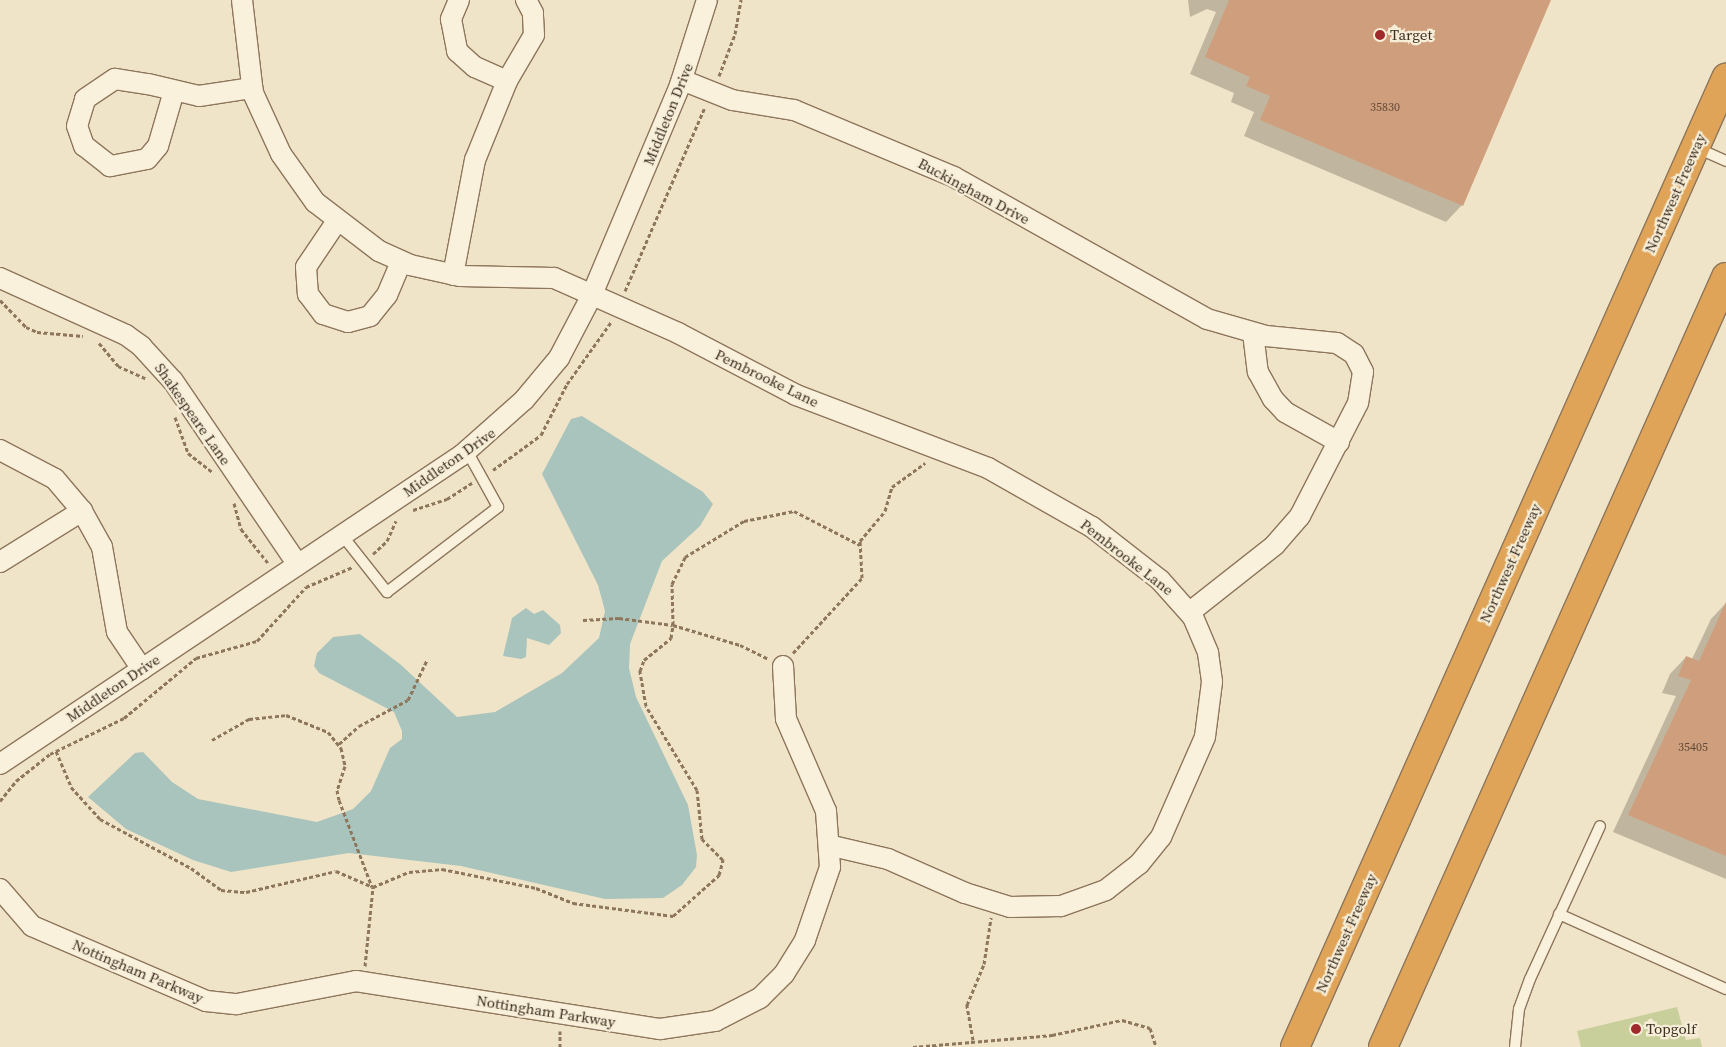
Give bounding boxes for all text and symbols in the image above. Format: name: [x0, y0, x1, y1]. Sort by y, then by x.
place label: Target: [1390, 26, 1432, 44]
marker: Target: [1374, 29, 1386, 41]
street label: Middleton Drive: [639, 60, 697, 168]
house number: 35830: [1370, 101, 1400, 115]
street label: Northwest Freeway: [1641, 130, 1709, 256]
street label: Buckingham Drive: [915, 154, 1033, 228]
street label: Pembrooke Lane: [712, 345, 822, 411]
street label: Shakespeare Lane: [151, 359, 235, 469]
street label: Middleton Drive: [399, 423, 499, 501]
street label: Northwest Freeway: [1476, 500, 1544, 626]
street label: Pembrooke Lane: [1077, 515, 1177, 599]
street label: Middleton Drive: [63, 650, 163, 726]
house number: 35405: [1678, 741, 1708, 755]
street label: Northwest Freeway: [1312, 870, 1380, 996]
street label: Nottingham Parkway: [70, 935, 206, 1007]
street label: Nottingham Parkway: [475, 991, 617, 1031]
place label: Topgolf: [1646, 1020, 1696, 1038]
marker: Topgolf: [1630, 1023, 1642, 1035]

